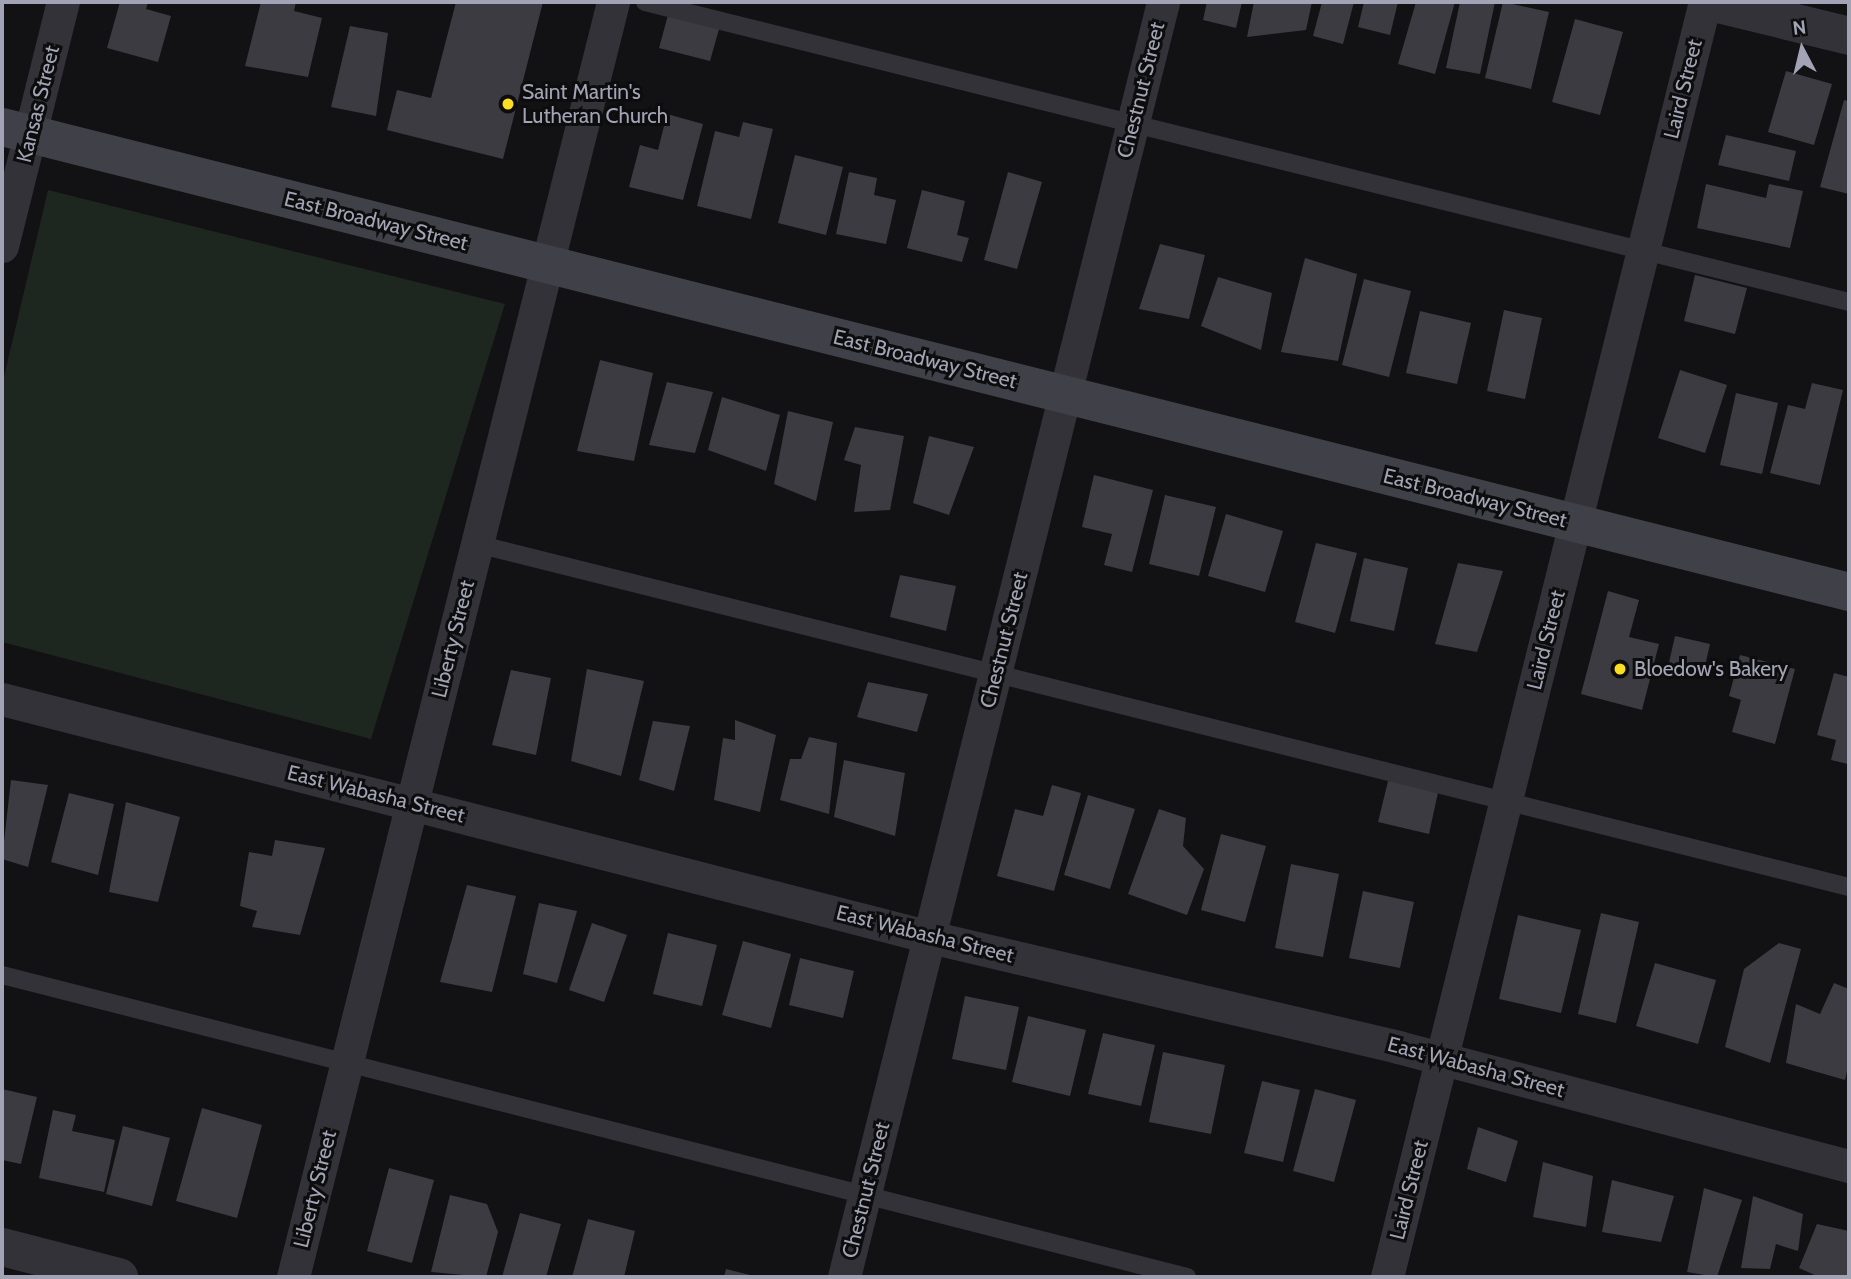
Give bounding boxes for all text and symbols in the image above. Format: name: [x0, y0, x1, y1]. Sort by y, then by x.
north arrow: [1767, 14, 1837, 84]
text: N: [1791, 15, 1807, 40]
street label: Chestnut Street: [1112, 19, 1170, 161]
street label: Laird Street: [1658, 37, 1708, 141]
street label: Kansas Street: [11, 43, 65, 165]
place label: Saint Martin's Lutheran Church: [522, 79, 668, 129]
marker: Saint Martin's Lutheran Church: [500, 96, 516, 112]
street label: East Broadway Street: [282, 186, 470, 256]
street label: East Broadway Street: [831, 324, 1019, 394]
street label: East Broadway Street: [1381, 463, 1569, 533]
street label: Chestnut Street: [975, 569, 1033, 711]
street label: Liberty Street: [426, 578, 480, 700]
street label: Laird Street: [1521, 588, 1571, 692]
place label: Bloedow's Bakery: [1634, 656, 1788, 682]
marker: Bloedow's Bakery: [1612, 661, 1628, 677]
street label: East Wabasha Street: [285, 760, 467, 828]
street label: East Wabasha Street: [834, 900, 1016, 968]
street label: East Wabasha Street: [1385, 1031, 1567, 1103]
street label: Chestnut Street: [837, 1119, 895, 1261]
street label: Liberty Street: [288, 1128, 342, 1250]
street label: Laird Street: [1384, 1138, 1434, 1242]

